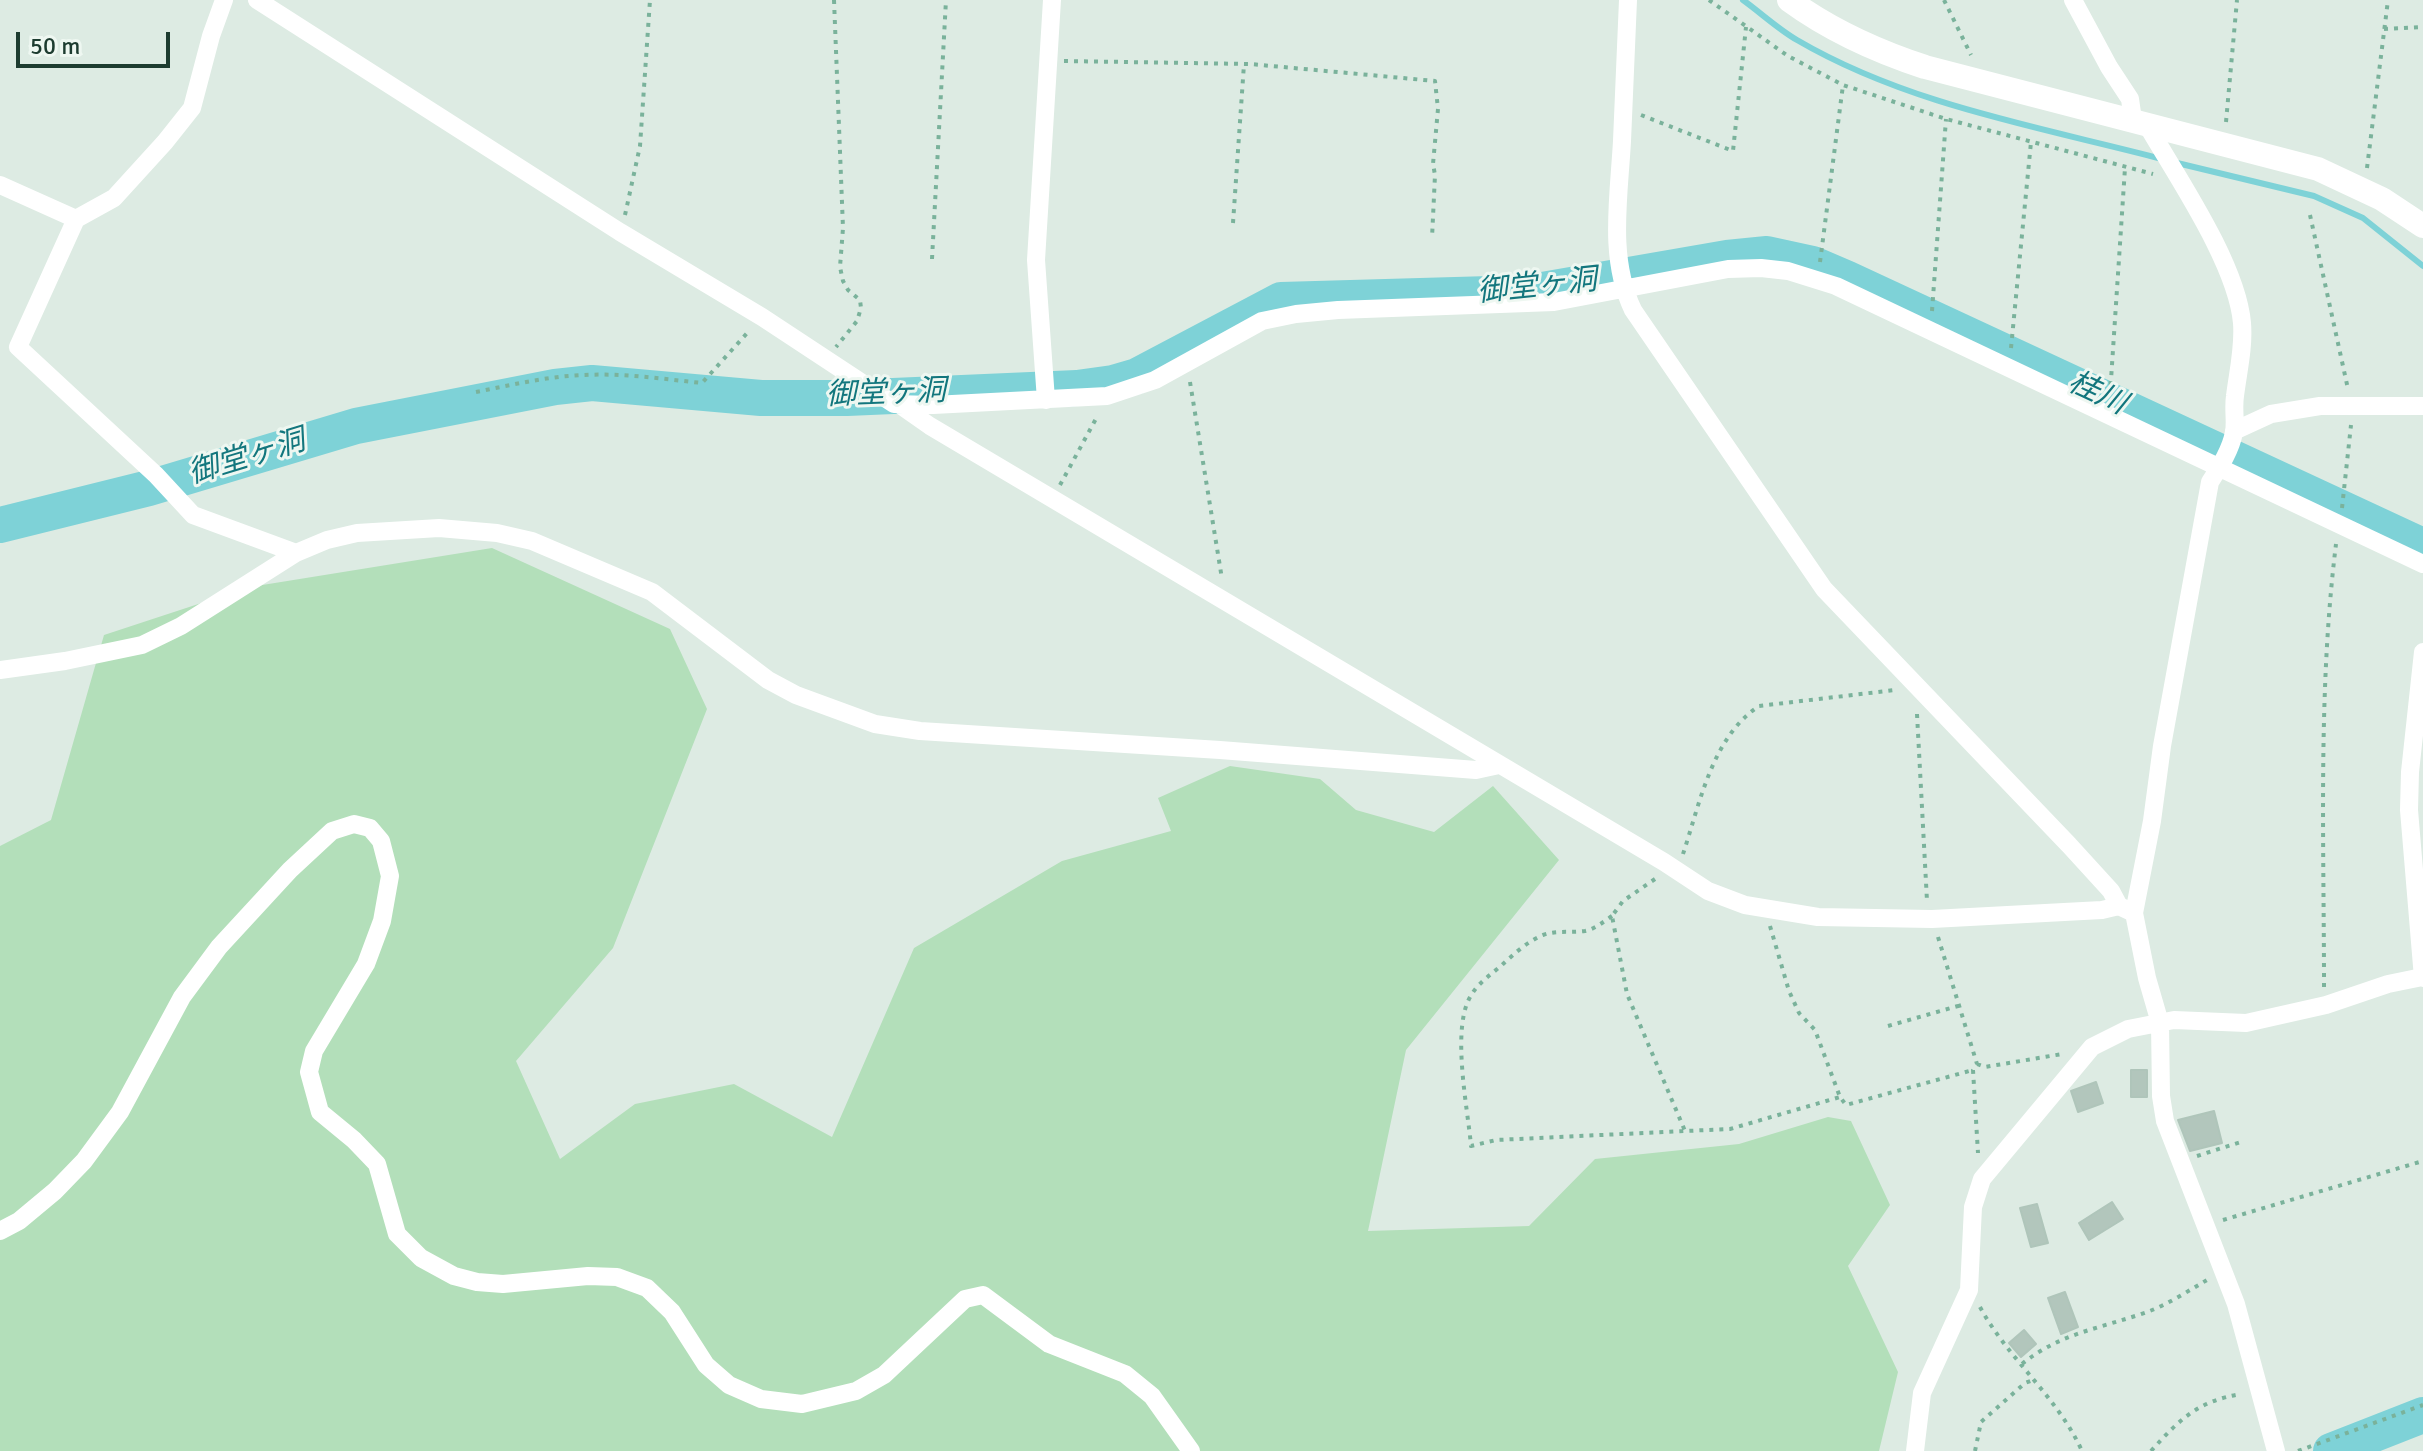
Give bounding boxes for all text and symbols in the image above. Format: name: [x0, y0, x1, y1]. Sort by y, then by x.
scale bar: [20, 16, 174, 66]
text: 50 m: [30, 31, 80, 61]
water label: 御堂ヶ洞: [1475, 263, 1599, 311]
water label: 桂川: [2062, 365, 2132, 423]
water label: 御堂ヶ洞: [825, 374, 947, 414]
water label: 御堂ヶ洞: [184, 423, 310, 493]

